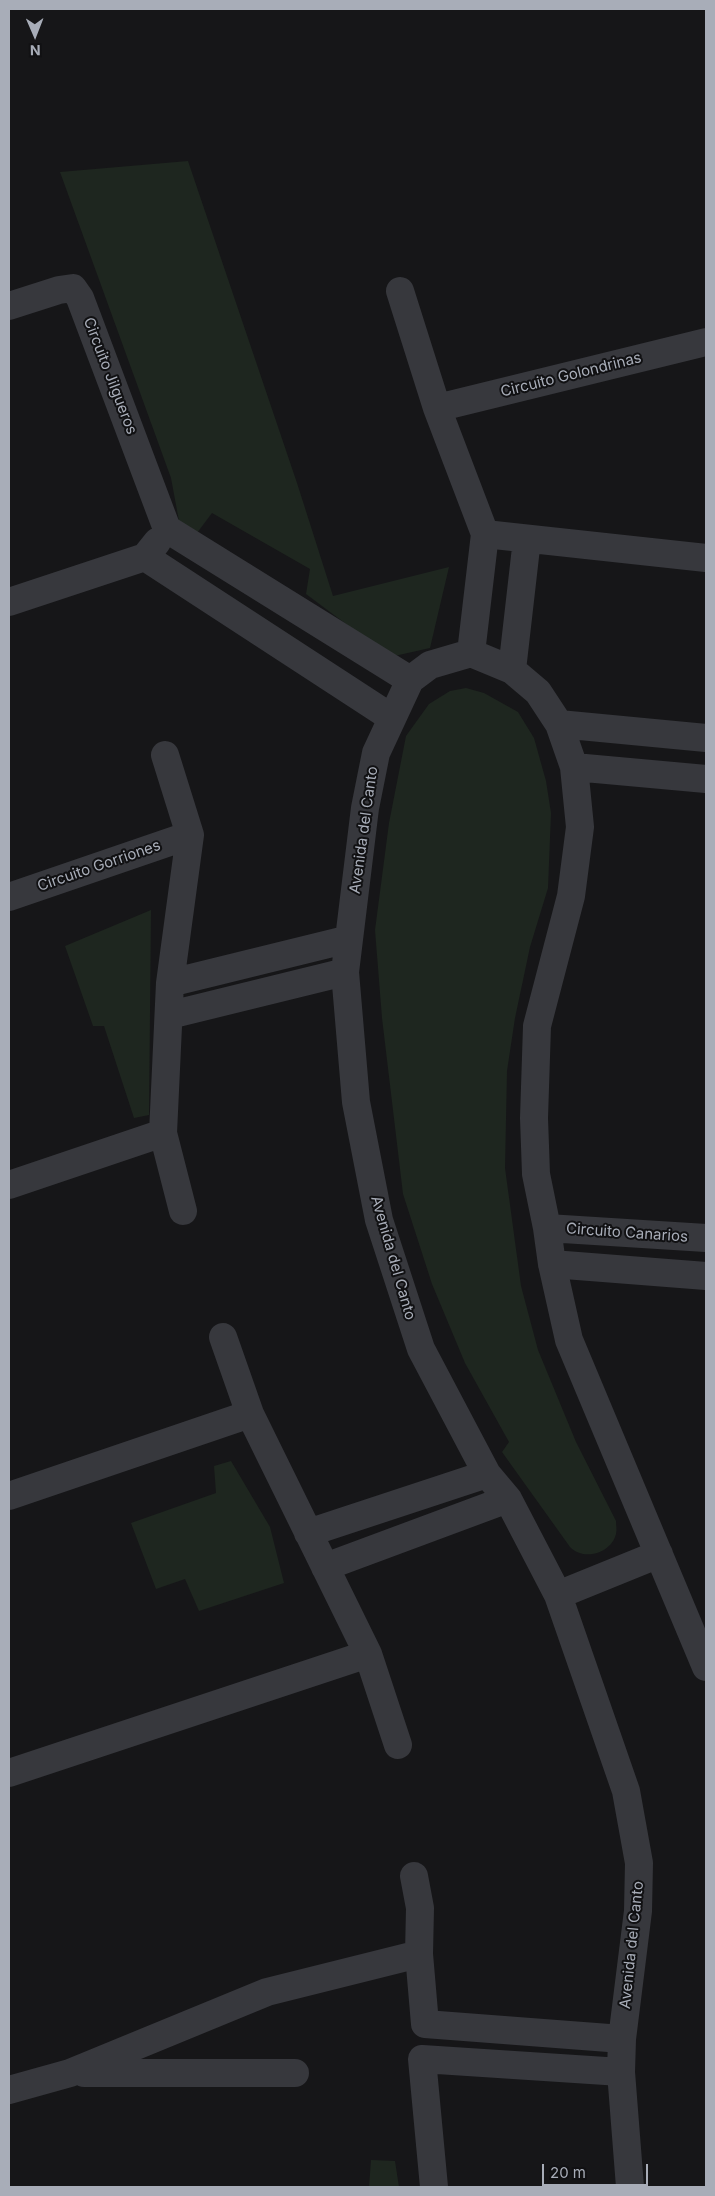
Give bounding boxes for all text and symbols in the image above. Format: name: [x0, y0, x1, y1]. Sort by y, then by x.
north arrow: [10, 10, 60, 60]
text: N: [30, 42, 41, 59]
street label: Circuito Jilgueros: [79, 315, 141, 437]
street label: Circuito Golondrinas: [499, 349, 643, 401]
street label: Avenida del Canto: [346, 765, 382, 895]
street label: Circuito Gorriones: [35, 836, 163, 896]
street label: Avenida del Canto: [367, 1194, 419, 1322]
street label: Circuito Canarios: [565, 1220, 689, 1246]
street label: Avenida del Canto: [616, 1880, 648, 2010]
scale bar: [545, 2154, 651, 2186]
text: 20 m: [550, 2163, 586, 2182]

